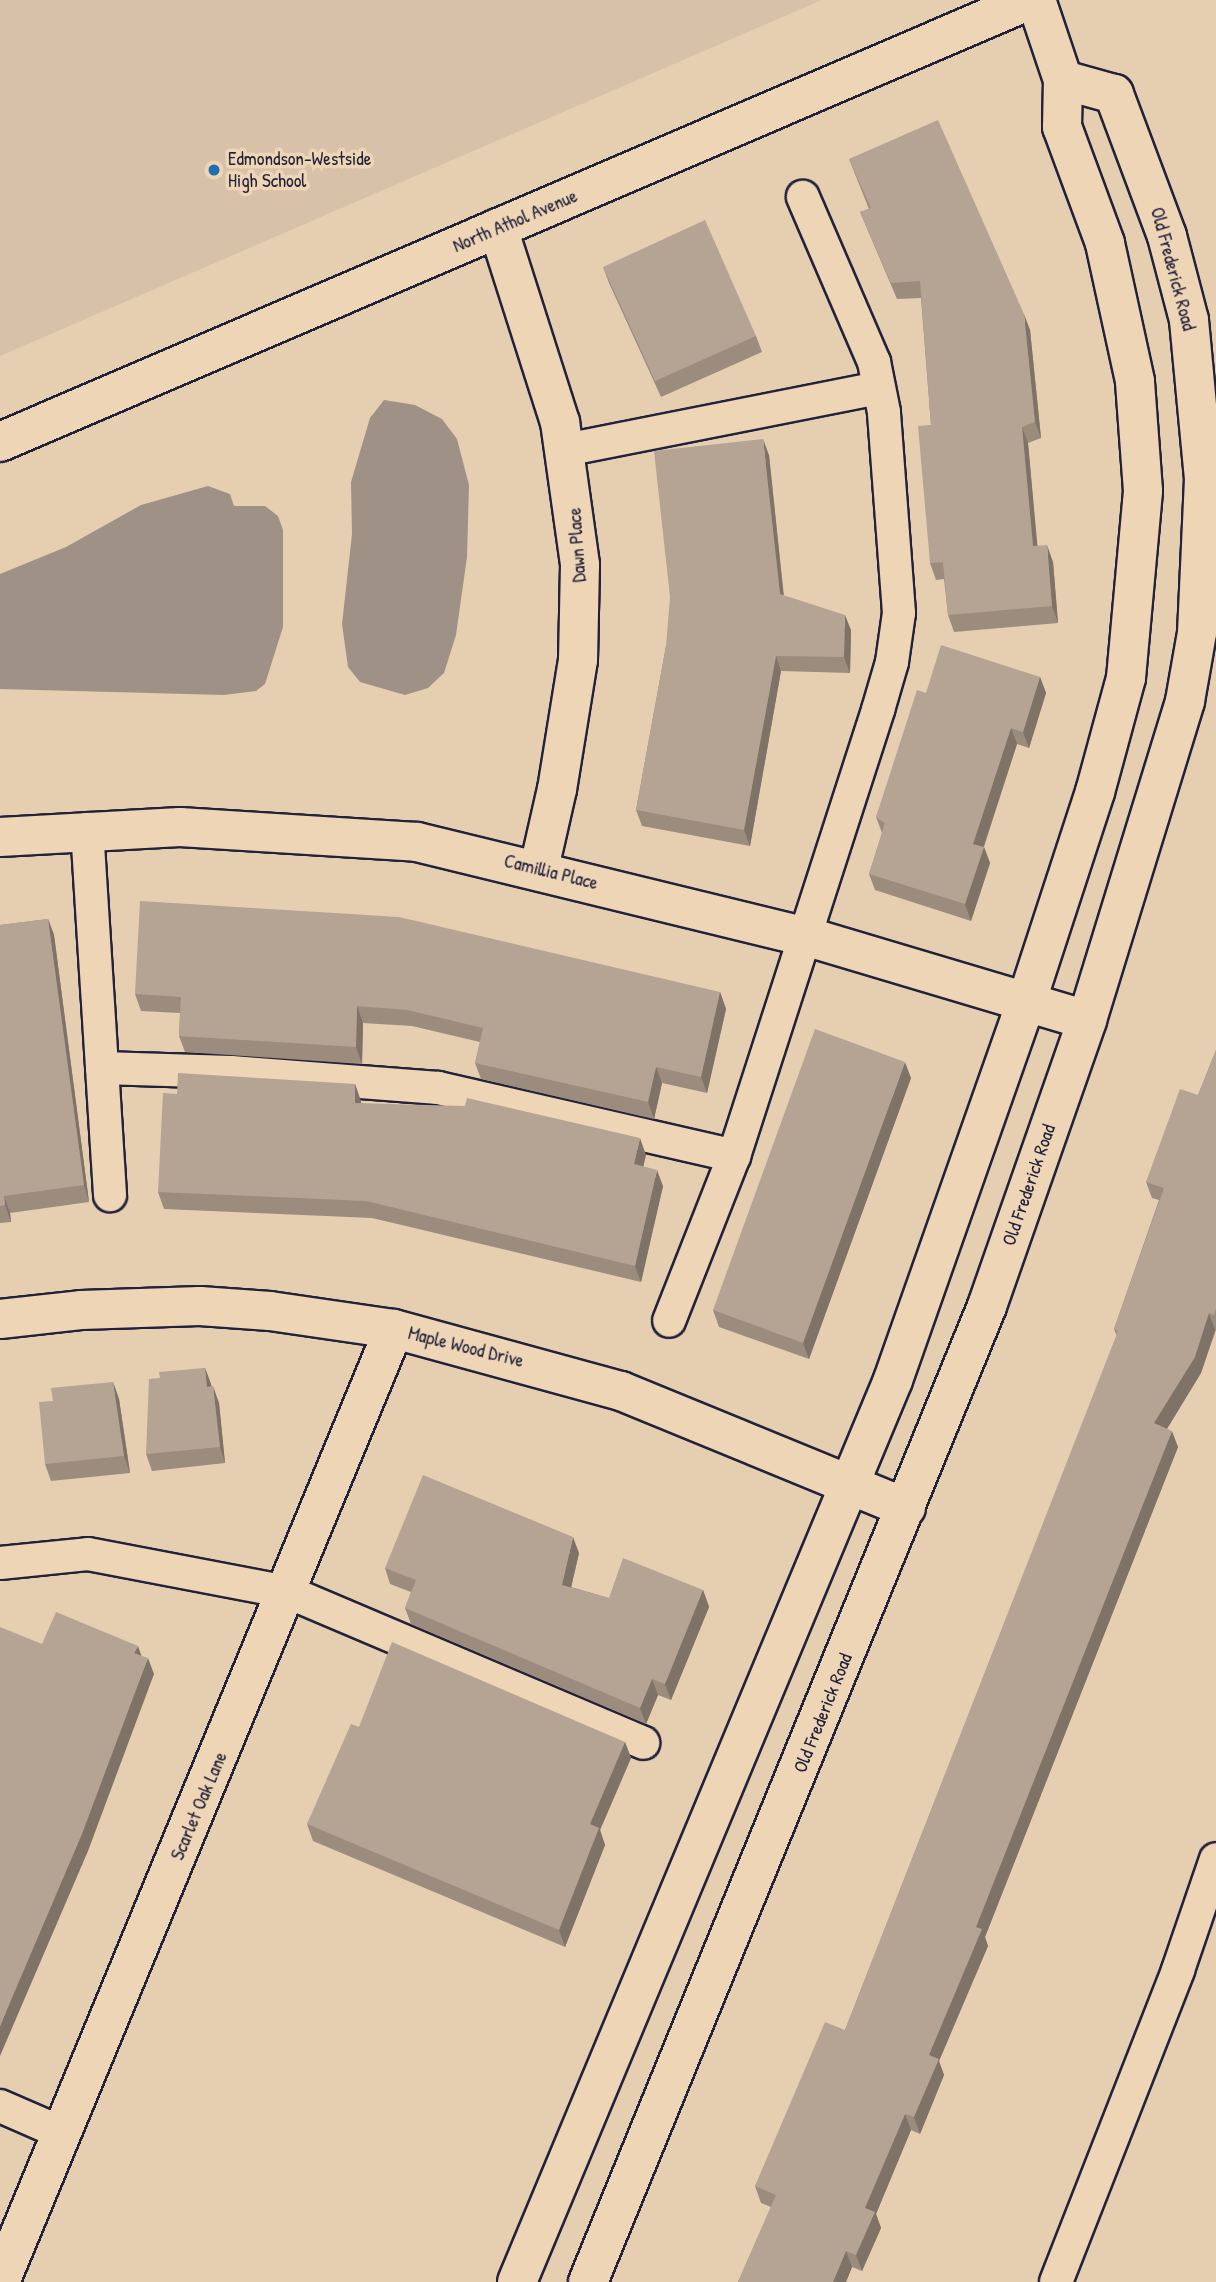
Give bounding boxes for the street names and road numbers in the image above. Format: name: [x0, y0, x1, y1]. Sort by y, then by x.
street label: North Athol Avenue: [449, 185, 581, 257]
street label: Old Frederick Road: [1146, 205, 1200, 333]
street label: Dawn Place: [563, 507, 591, 583]
street label: Camillia Place: [502, 849, 600, 895]
street label: Old Frederick Road: [998, 1121, 1060, 1249]
street label: Maple Wood Drive: [406, 1322, 526, 1372]
street label: Old Frederick Road: [789, 1650, 857, 1776]
street label: Scarlet Oak Lane: [166, 1748, 232, 1864]

